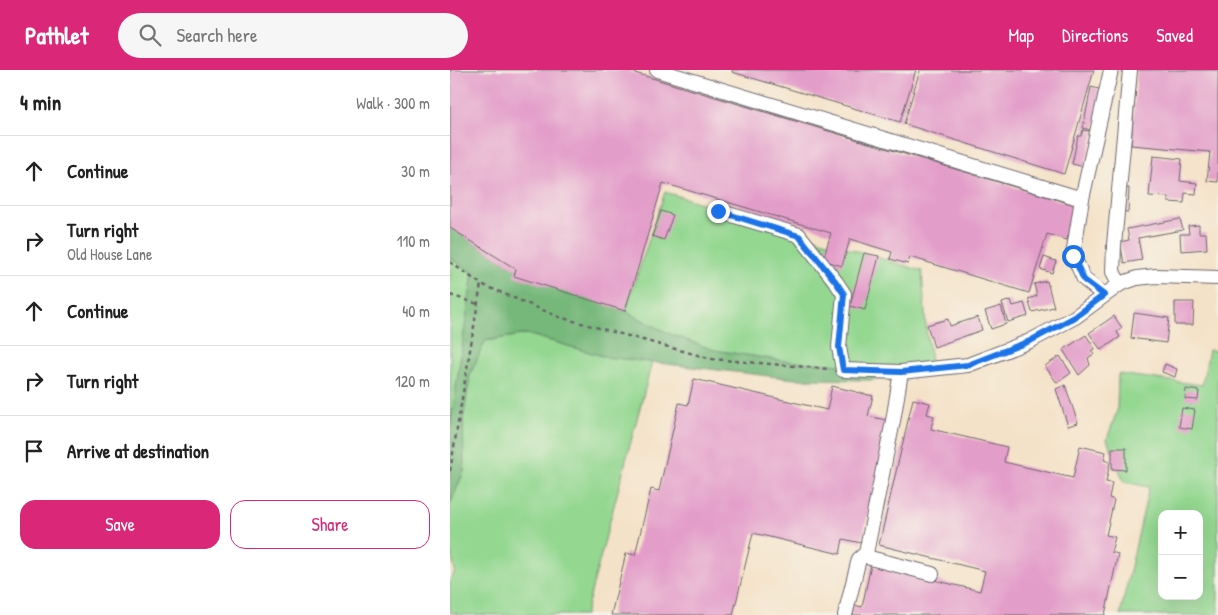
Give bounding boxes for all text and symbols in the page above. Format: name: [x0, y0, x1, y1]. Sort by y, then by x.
search box: [118, 13, 468, 58]
text: Pathlet: [25, 19, 88, 51]
icon: search: [136, 21, 164, 49]
text: Search here: [176, 22, 258, 48]
text: Map: [1009, 23, 1034, 48]
text: Directions: [1062, 23, 1128, 48]
text: Saved: [1156, 23, 1193, 48]
text: 4 min: [20, 88, 61, 117]
text: Walk · 300 m: [356, 92, 430, 114]
icon: ahead: [20, 157, 48, 185]
text: Continue: [67, 158, 128, 184]
text: 30 m: [401, 160, 430, 182]
route end: [707, 200, 730, 223]
text: Turn right: [67, 217, 138, 243]
icon: right: [20, 227, 48, 255]
text: 110 m: [397, 230, 430, 252]
text: Old House Lane: [67, 243, 152, 265]
route start: [1062, 245, 1085, 268]
icon: ahead: [20, 297, 48, 325]
text: Continue: [67, 298, 128, 324]
text: 40 m: [402, 300, 430, 322]
icon: right: [20, 367, 48, 395]
text: Turn right: [67, 368, 138, 394]
text: 120 m: [395, 370, 430, 392]
icon: arrive: [20, 437, 48, 465]
text: Arrive at destination: [67, 438, 209, 464]
button: Save: [20, 500, 220, 549]
button: Share: [230, 500, 430, 549]
map controls: [1158, 510, 1203, 600]
button: +: [1158, 510, 1203, 555]
button: −: [1158, 555, 1203, 600]

